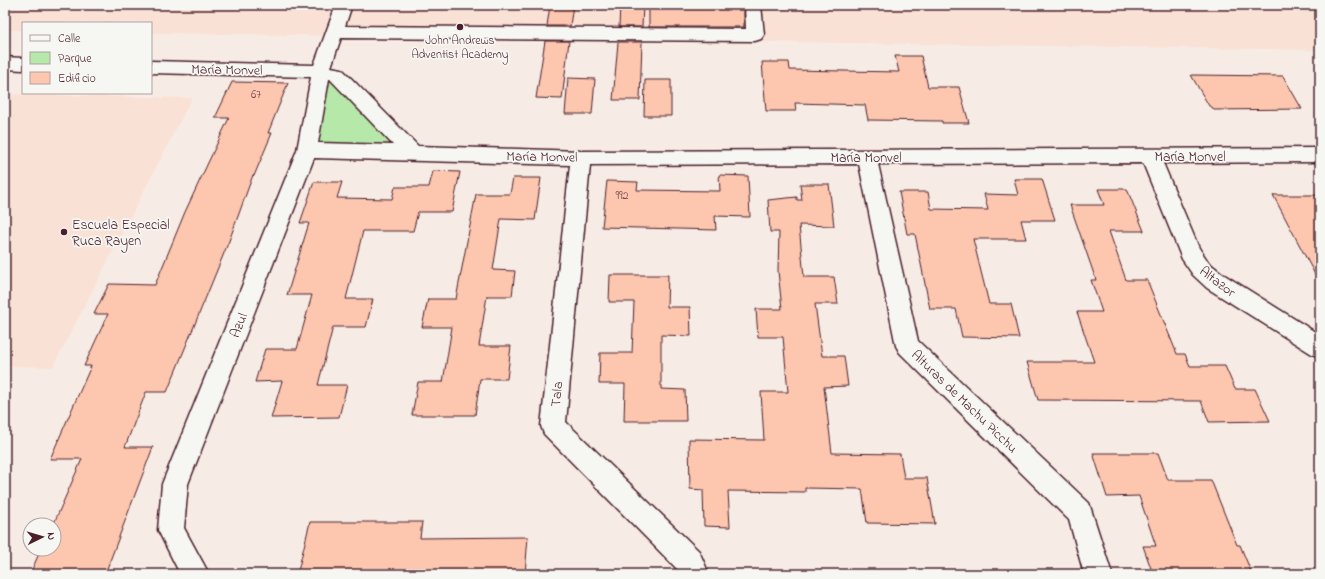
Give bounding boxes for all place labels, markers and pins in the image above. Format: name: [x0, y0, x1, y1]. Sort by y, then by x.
marker: John Andrews Adventist Academy: [455, 22, 465, 32]
place label: John Andrews Adventist Academy: [411, 32, 509, 65]
place label: Escuela Especial Ruca Rayen: [72, 215, 170, 253]
marker: Escuela Especial Ruca Rayen: [59, 227, 69, 237]

